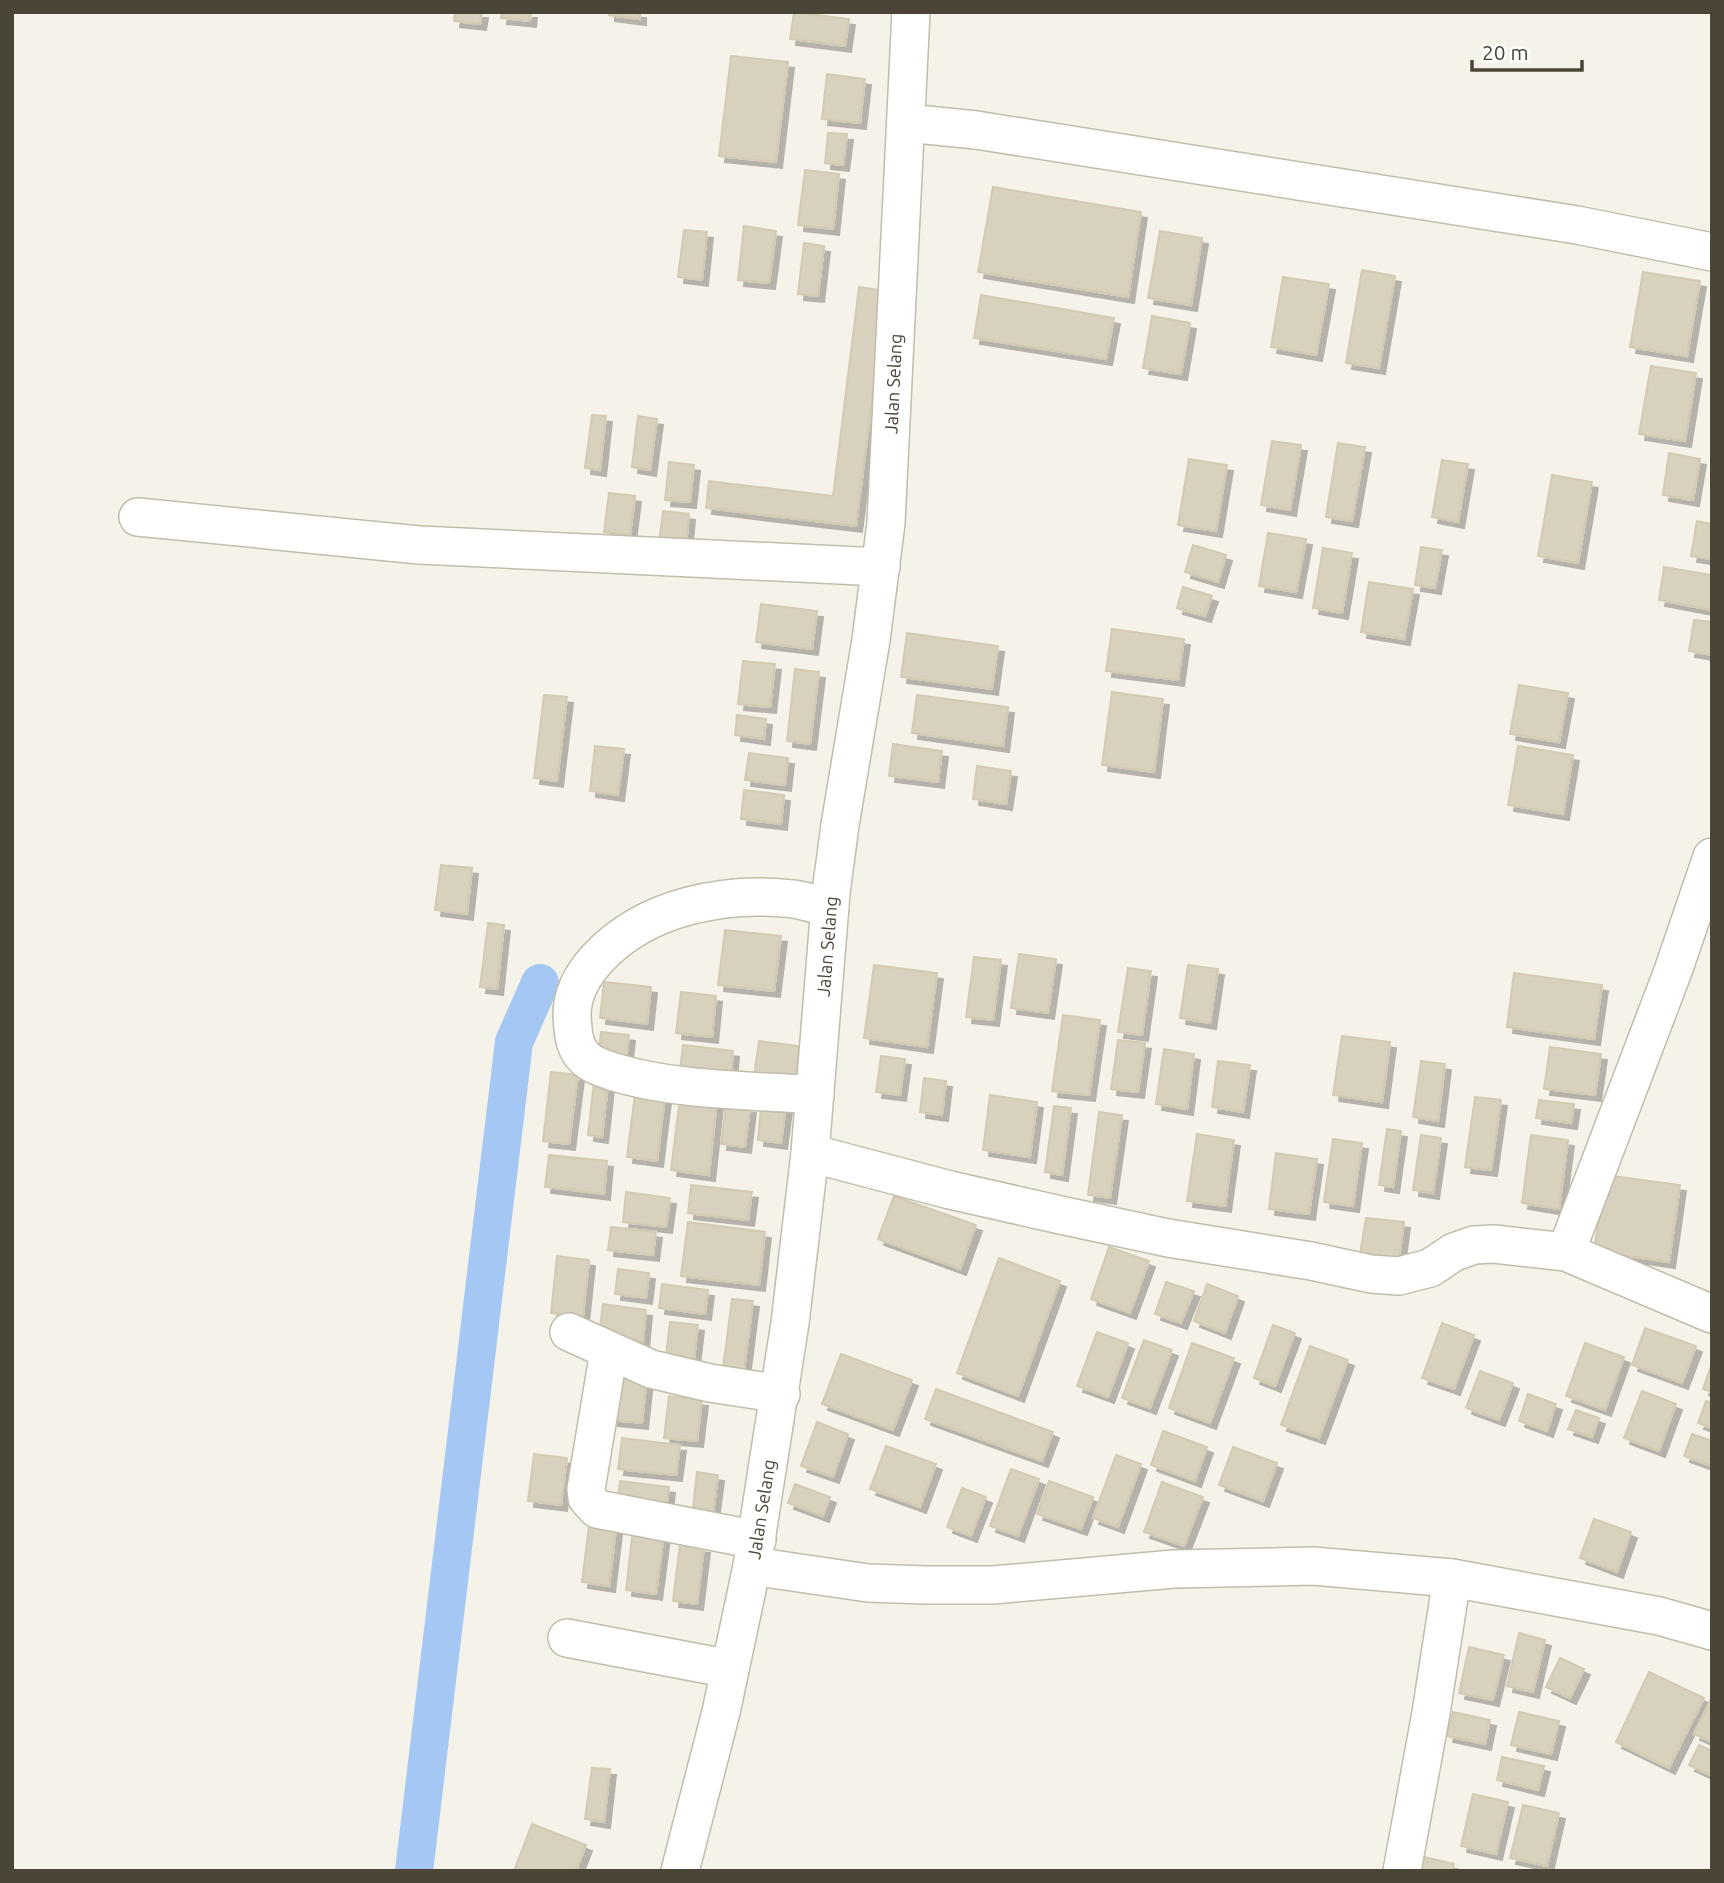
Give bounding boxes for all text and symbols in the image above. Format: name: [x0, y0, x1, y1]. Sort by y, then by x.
scale bar: [1472, 28, 1582, 72]
text: 20 m: [1482, 40, 1529, 64]
street label: Jalan Selang: [880, 333, 905, 434]
street label: Jalan Selang: [813, 895, 841, 997]
street label: Jalan Selang: [743, 1458, 779, 1560]

